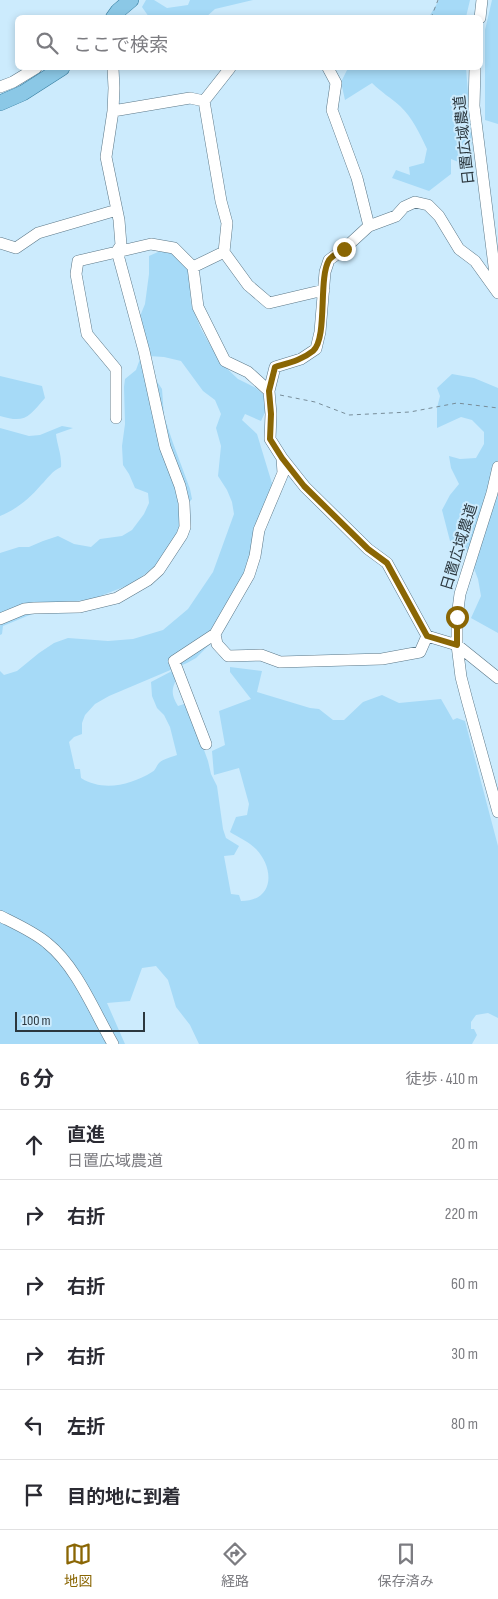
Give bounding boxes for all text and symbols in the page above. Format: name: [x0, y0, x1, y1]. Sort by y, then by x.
search box: [15, 15, 483, 70]
icon: search: [33, 29, 61, 57]
text: ここで検索: [73, 34, 168, 57]
street label: 日置広域農道: [450, 94, 479, 186]
route end: [333, 238, 356, 261]
street label: 日置広域農道: [437, 501, 482, 593]
route start: [446, 606, 469, 629]
scale bar: [15, 1009, 145, 1032]
text: 100 m: [22, 1012, 51, 1029]
text: 6 分: [20, 1067, 54, 1092]
text: 徒歩 · 410 m: [405, 1070, 478, 1089]
text: 直進: [67, 1124, 105, 1147]
icon: ahead: [20, 1131, 48, 1159]
text: 20 m: [451, 1135, 478, 1154]
text: 日置広域農道: [67, 1152, 163, 1171]
icon: right: [20, 1201, 48, 1229]
text: 220 m: [445, 1205, 478, 1224]
text: 右折: [67, 1206, 105, 1229]
icon: right: [20, 1271, 48, 1299]
text: 60 m: [451, 1275, 478, 1294]
text: 右折: [67, 1276, 105, 1299]
icon: right: [20, 1341, 48, 1369]
text: 30 m: [451, 1345, 478, 1364]
text: 右折: [67, 1346, 105, 1369]
icon: left: [20, 1411, 48, 1439]
text: 80 m: [451, 1415, 478, 1434]
text: 左折: [67, 1416, 105, 1439]
icon: arrive: [20, 1481, 48, 1509]
text: 目的地に到着: [67, 1486, 181, 1509]
tab: 地図: [64, 1540, 92, 1590]
tab: 経路: [221, 1540, 249, 1590]
tab: 保存済み: [378, 1540, 434, 1590]

